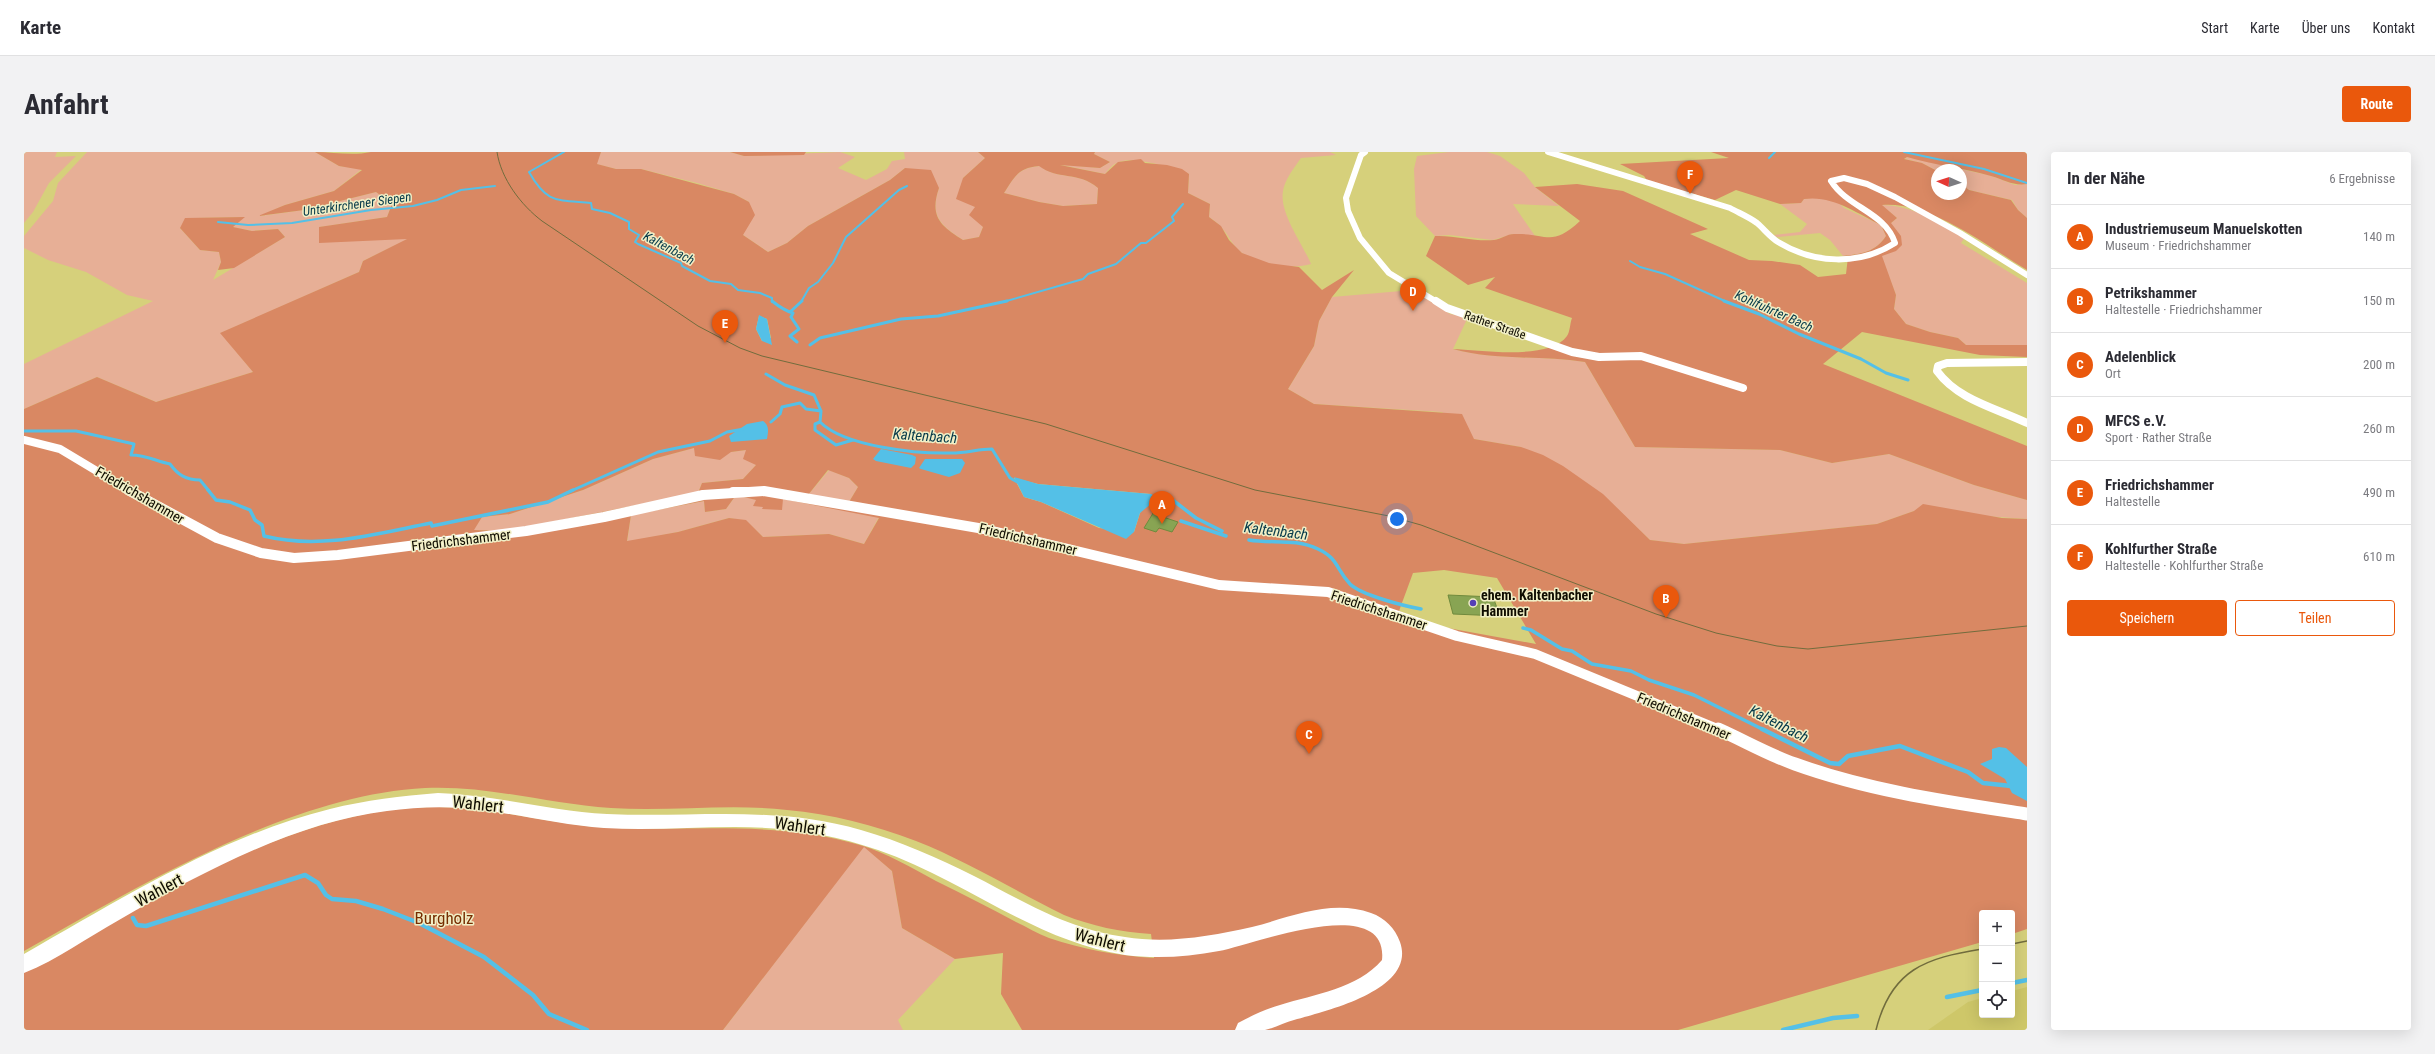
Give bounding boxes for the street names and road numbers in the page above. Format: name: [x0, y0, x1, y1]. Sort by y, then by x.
street label: Rather Straße: [1462, 308, 1528, 342]
street label: Friedrichshammer: [93, 463, 187, 527]
street label: Friedrichshammer: [977, 520, 1079, 558]
street label: Friedrichshammer: [410, 526, 512, 554]
street label: Friedrichshammer: [1329, 587, 1429, 633]
street label: Friedrichshammer: [1635, 689, 1733, 743]
street label: Wahlert: [451, 791, 505, 817]
street label: Wahlert: [773, 813, 827, 839]
street label: Wahlert: [132, 869, 186, 911]
street label: Wahlert: [1073, 924, 1127, 956]

